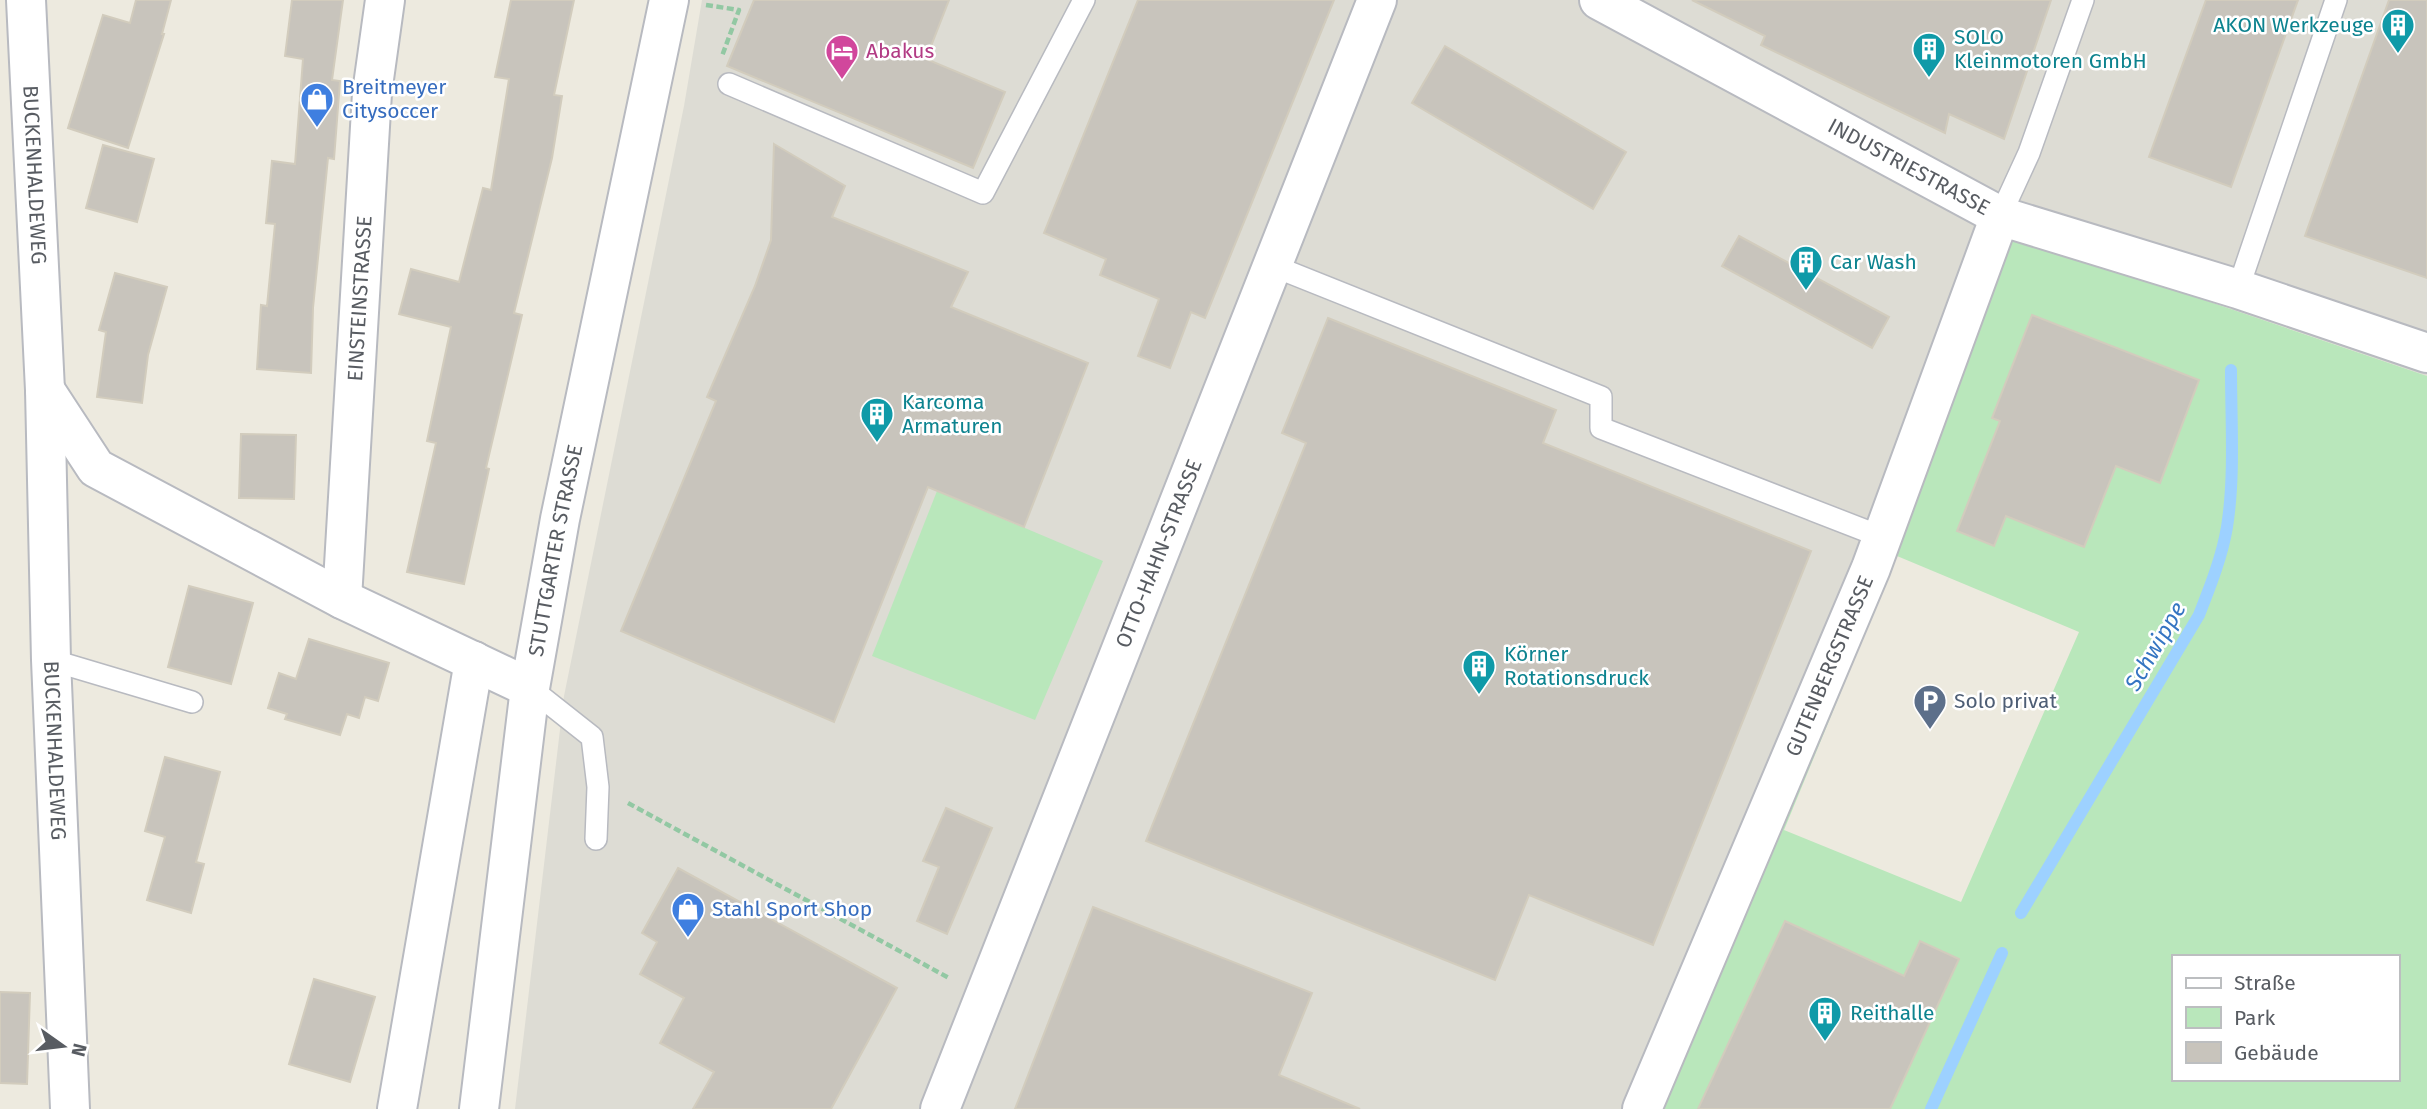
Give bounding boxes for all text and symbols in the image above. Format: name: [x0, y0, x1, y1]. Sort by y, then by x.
building icon: AKON Werkzeuge: [2379, 6, 2417, 55]
place label: AKON Werkzeuge: [2213, 12, 2374, 38]
place label: SOLO Kleinmotoren GmbH: [1954, 24, 2147, 74]
building icon: SOLO Kleinmotoren GmbH: [1910, 30, 1948, 79]
hotel icon: Abakus: [823, 32, 861, 81]
place label: Abakus: [866, 38, 935, 64]
place label: Breitmeyer Citysoccer: [342, 74, 446, 124]
shop icon: Breitmeyer Citysoccer: [298, 80, 336, 129]
street label: BUCKENHALDEWEG: [17, 84, 52, 265]
street label: INDUSTRIESTRASSE: [1823, 113, 1994, 221]
street label: EINSTEINSTRASSE: [342, 215, 378, 382]
building icon: Car Wash: [1787, 243, 1825, 292]
place label: Car Wash: [1830, 249, 1917, 275]
place label: Karcoma Armaturen: [902, 389, 1003, 439]
building icon: Karcoma Armaturen: [858, 395, 896, 444]
street label: STUTTGARTER STRASSE: [523, 442, 588, 658]
street label: OTTO-HAHN-STRASSE: [1110, 455, 1208, 652]
street label: GUTENBERGSTRASSE: [1780, 572, 1879, 760]
water label: Schwippe: [2118, 597, 2192, 696]
place label: Körner Rotationsdruck: [1504, 641, 1649, 691]
building icon: Körner Rotationsdruck: [1460, 647, 1498, 696]
street label: BUCKENHALDEWEG: [38, 660, 72, 841]
parking icon: Solo privat: [1911, 682, 1949, 731]
place label: Solo privat: [1954, 688, 2058, 714]
shop icon: Stahl Sport Shop: [669, 890, 707, 939]
place label: Stahl Sport Shop: [712, 896, 872, 922]
legend: [2172, 955, 2399, 1081]
text: Straße: [2234, 970, 2296, 996]
building icon: Reithalle: [1806, 994, 1844, 1043]
place label: Reithalle: [1850, 1000, 1935, 1026]
text: Park: [2234, 1005, 2276, 1031]
north arrow: [28, 1011, 98, 1081]
text: Gebäude: [2234, 1040, 2319, 1066]
text: N: [66, 1041, 92, 1059]

